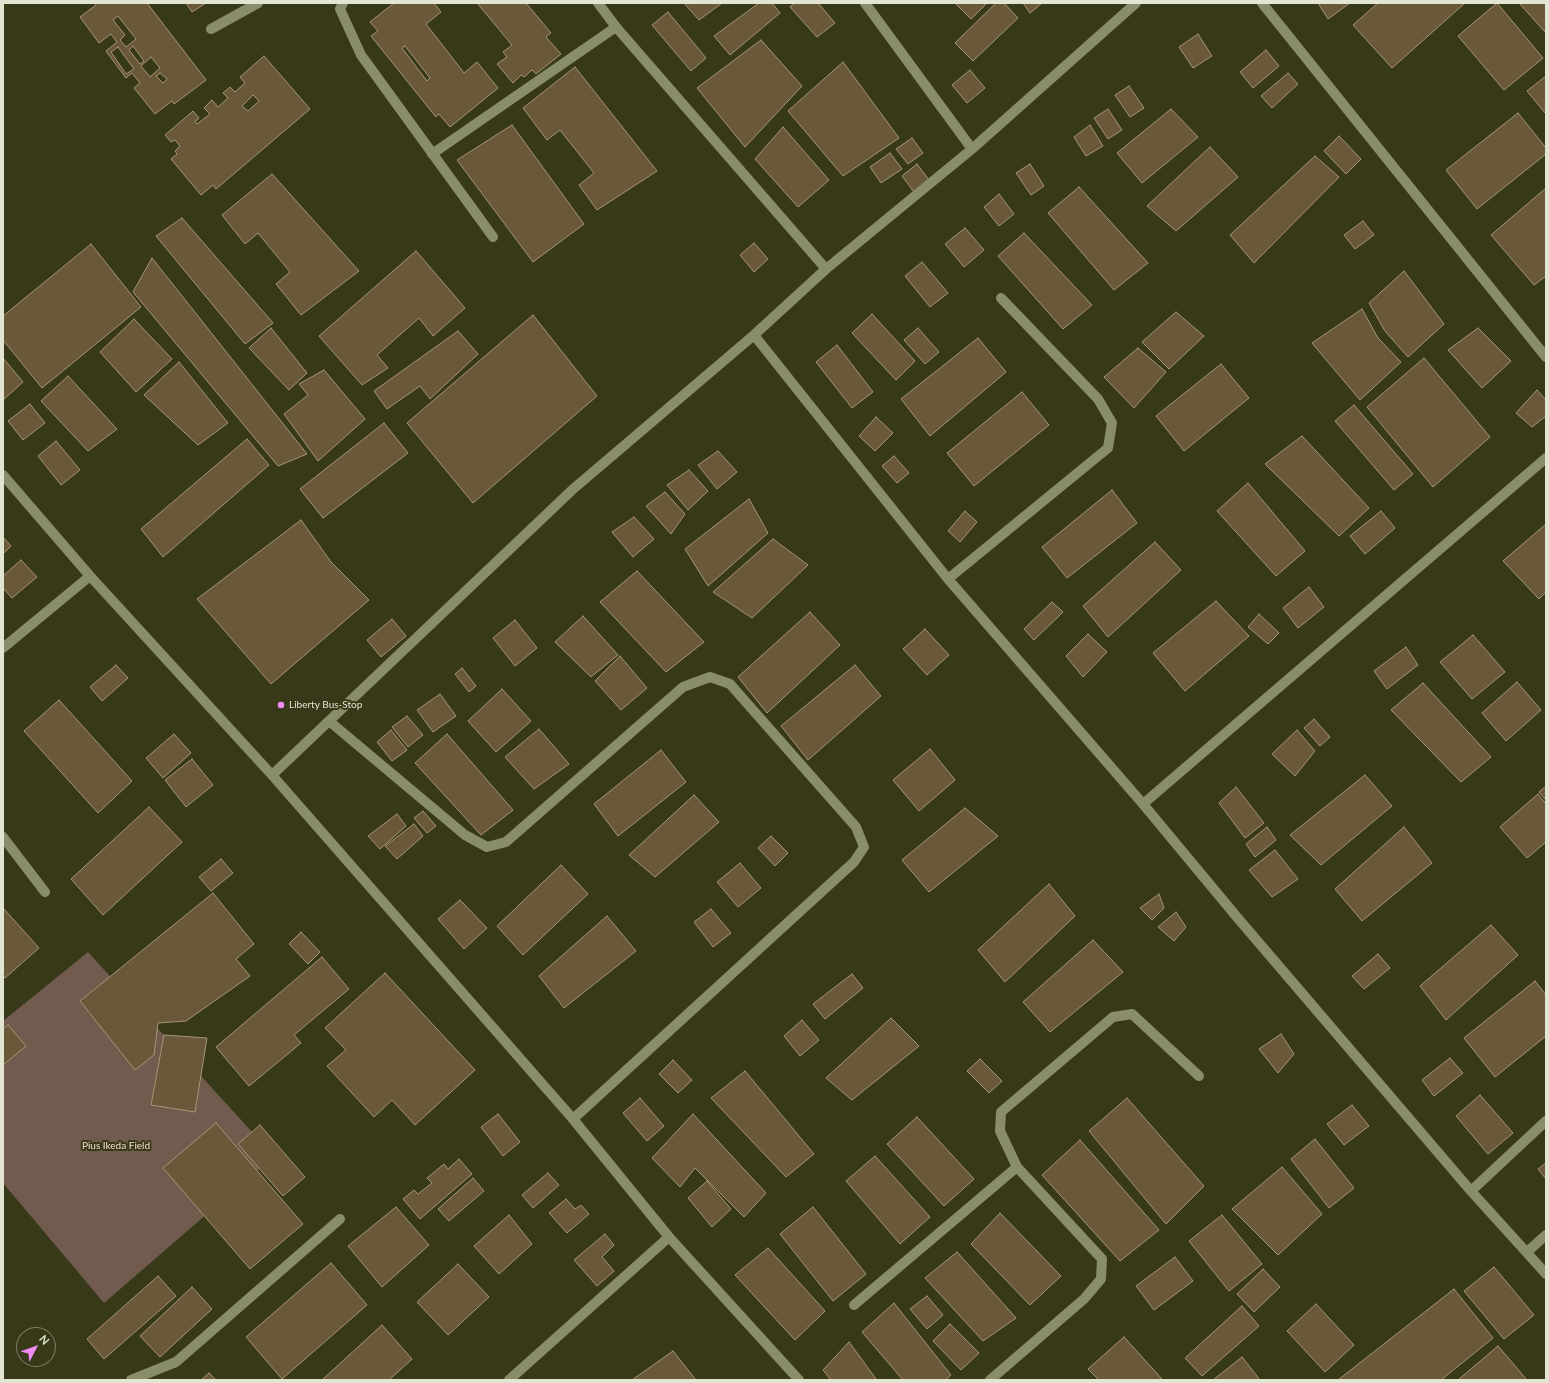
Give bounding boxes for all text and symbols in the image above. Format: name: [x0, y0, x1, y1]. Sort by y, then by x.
place label: Liberty Bus-Stop: [289, 699, 362, 711]
marker: Liberty Bus-Stop: [276, 700, 286, 710]
park label: Pius Ikeda Field: [82, 1140, 150, 1152]
north arrow: [16, 1327, 56, 1367]
text: N: [37, 1332, 52, 1347]

